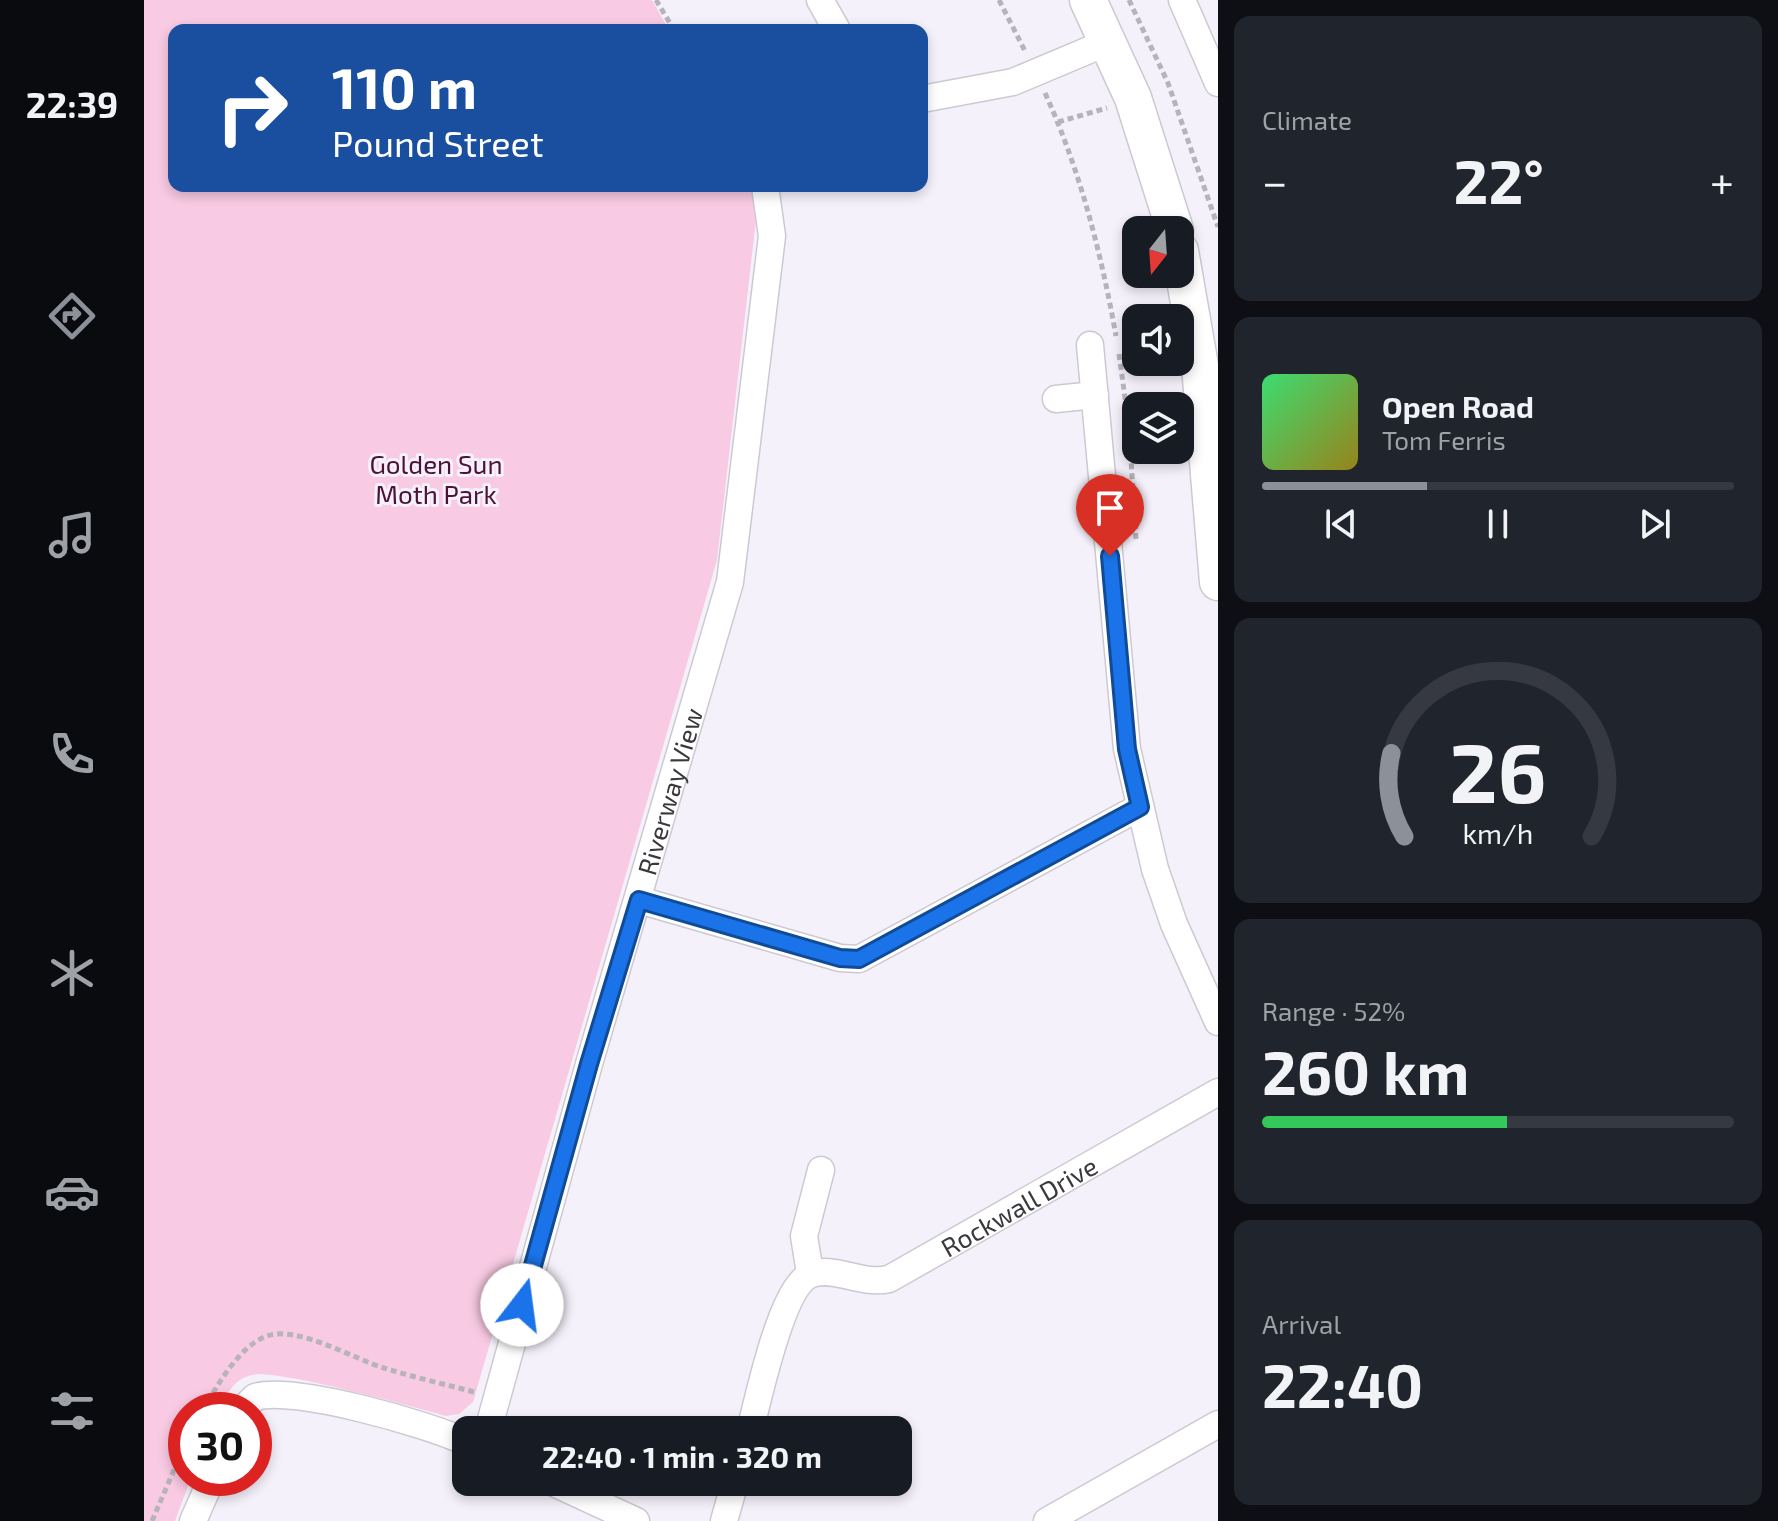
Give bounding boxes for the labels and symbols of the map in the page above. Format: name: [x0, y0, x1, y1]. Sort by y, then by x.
north arrow: [1122, 216, 1194, 288]
park label: Golden Sun Moth Park: [369, 448, 503, 509]
pin: [1076, 474, 1144, 556]
street label: Riverway View: [630, 704, 708, 878]
street label: Rockwall Drive: [935, 1149, 1102, 1262]
position arrow: [480, 1263, 564, 1347]
speed limit sign: 30: [168, 1392, 272, 1496]

